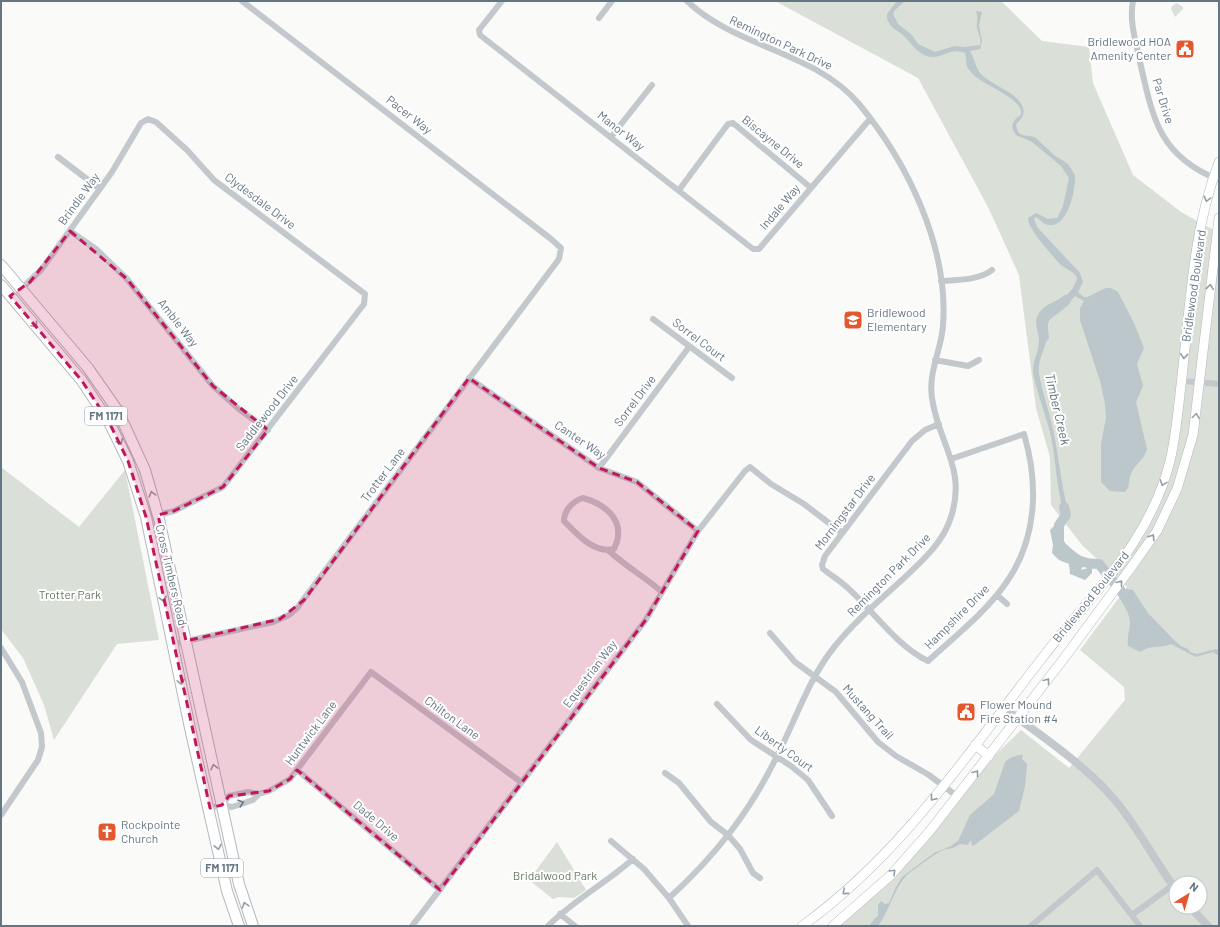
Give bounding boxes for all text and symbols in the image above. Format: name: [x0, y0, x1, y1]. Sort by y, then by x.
street label: Remington Park Drive: [728, 12, 835, 72]
place label: Bridlewood HOA Amenity Center: [1087, 34, 1172, 62]
public building icon: Bridlewood HOA Amenity Center: [1174, 38, 1196, 60]
street label: Par Drive: [1150, 76, 1177, 125]
street label: Pacer Way: [384, 92, 436, 137]
street label: Manor Way: [595, 107, 648, 153]
street label: Biscayne Drive: [740, 112, 808, 171]
street label: Brindle Way: [55, 169, 102, 227]
street label: Clydesdale Drive: [222, 169, 299, 231]
street label: Indale Way: [756, 180, 803, 232]
one-way arrow: [1203, 196, 1212, 203]
street label: Bridlewood Boulevard: [1178, 229, 1208, 343]
one-way arrow: [1205, 284, 1214, 290]
street label: Amble Way: [156, 296, 202, 349]
place label: Bridlewood Elementary: [867, 305, 927, 333]
school or university icon: Bridlewood Elementary: [842, 309, 864, 331]
street label: Sorrel Court: [670, 315, 729, 364]
one-way arrow: [31, 321, 38, 328]
one-way arrow: [1180, 353, 1189, 359]
street label: Saddlewood Drive: [232, 372, 300, 453]
street label: Sorrel Drive: [610, 372, 658, 429]
water label: Timber Creek: [1042, 372, 1074, 447]
road number: FM 1171: [85, 407, 127, 425]
one-way arrow: [1191, 413, 1200, 419]
street label: Canter Way: [552, 417, 609, 462]
one-way arrow: [115, 437, 123, 445]
street label: Trotter Lane: [357, 444, 407, 504]
street label: Morningstar Drive: [811, 471, 877, 552]
one-way arrow: [1159, 480, 1168, 487]
one-way arrow: [148, 491, 157, 498]
street label: Cross Timbers Road: [154, 523, 190, 627]
street label: Remington Park Drive: [844, 530, 933, 619]
one-way arrow: [1148, 534, 1155, 541]
street label: Bridlewood Boulevard: [1049, 548, 1131, 645]
one-way arrow: [1115, 580, 1122, 587]
street label: Hampshire Drive: [921, 581, 992, 652]
park label: Trotter Park: [39, 587, 101, 601]
one-way arrow: [159, 596, 167, 602]
street label: Equestrian Way: [559, 637, 619, 710]
one-way arrow: [1043, 678, 1050, 685]
one-way arrow: [176, 679, 184, 685]
street label: Mustang Trail: [840, 681, 897, 742]
street label: Chilton Lane: [422, 692, 483, 742]
street label: Huntwick Lane: [281, 697, 339, 767]
place label: Flower Mound Fire Station #4: [980, 697, 1058, 725]
public building icon: Flower Mound Fire Station #4: [955, 701, 977, 723]
street label: Liberty Court: [753, 722, 817, 774]
one-way arrow: [210, 764, 218, 770]
one-way arrow: [972, 770, 979, 777]
one-way arrow: [931, 793, 938, 800]
street label: Dade Drive: [351, 797, 402, 843]
one-way arrow: [238, 800, 245, 808]
place label: Rockpointe Church: [121, 817, 180, 845]
church icon: Rockpointe Church: [96, 821, 118, 843]
one-way arrow: [213, 843, 221, 850]
road number: FM 1171: [201, 859, 243, 877]
park label: Bridalwood Park: [513, 868, 597, 882]
one-way arrow: [888, 869, 896, 877]
north arrow: [1168, 875, 1208, 915]
text: N: [1187, 879, 1201, 894]
one-way arrow: [842, 888, 849, 895]
one-way arrow: [242, 902, 250, 909]

